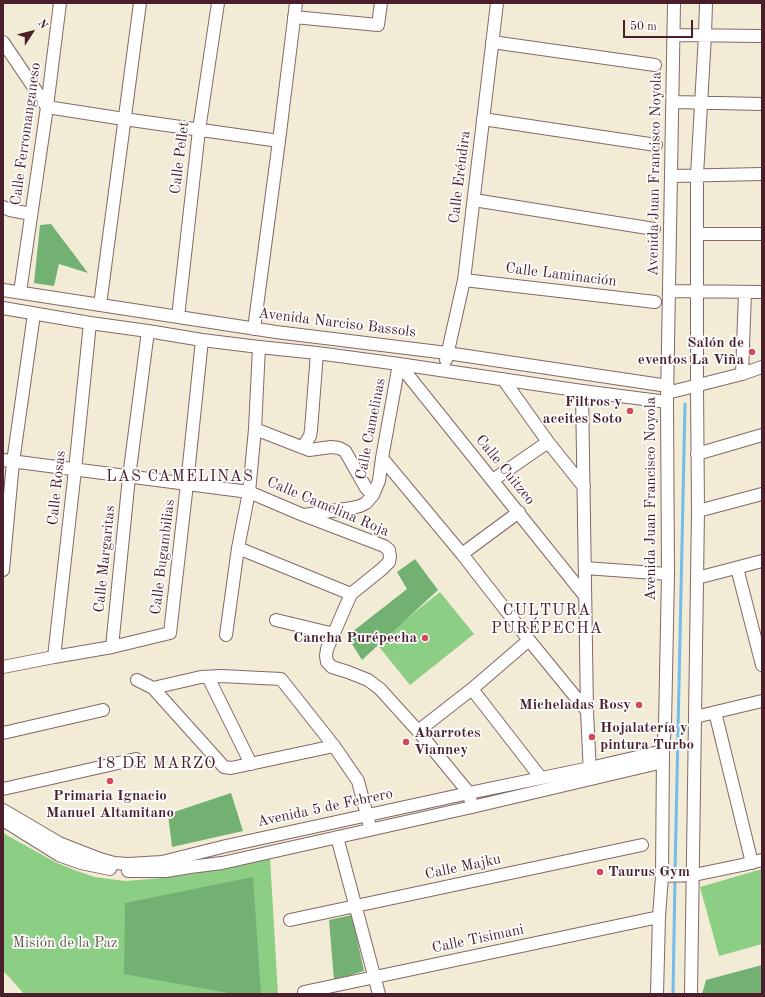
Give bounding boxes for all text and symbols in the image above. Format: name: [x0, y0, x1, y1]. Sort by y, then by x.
north arrow: [12, 12, 52, 52]
scale bar: [625, 12, 695, 38]
text: N: [35, 18, 49, 31]
text: 50 m: [630, 21, 657, 33]
street label: Calle Ferromanganeso: [7, 61, 45, 207]
street label: Avenida Juan Francisco Noyola: [644, 72, 666, 276]
street label: Calle Pellet: [167, 121, 193, 195]
street label: Calle Eréndira: [445, 129, 475, 225]
street label: Calle Laminación: [504, 259, 618, 291]
street label: Avenida Narciso Bassols: [257, 304, 417, 342]
place label: Salón de eventos La Viña: [638, 334, 744, 369]
marker: Salón de eventos La Viña: [747, 347, 757, 357]
street label: Calle Camelinas: [352, 377, 390, 481]
place label: Filtros y aceites Soto: [543, 393, 622, 428]
street label: Avenida Juan Francisco Noyola: [642, 397, 660, 601]
marker: Filtros y aceites Soto: [625, 406, 635, 416]
street label: Calle Cuitzeo: [471, 431, 539, 509]
street label: Calle Rosas: [44, 450, 70, 526]
district label: LAS CAMELINAS: [106, 467, 254, 487]
street label: Calle Camelina Roja: [264, 473, 392, 541]
street label: Calle Bugambilias: [147, 498, 179, 616]
street label: Calle Margaritas: [90, 505, 120, 613]
district label: CULTURA PURÉPECHA: [491, 601, 603, 639]
place label: Cancha Purépecha: [293, 629, 417, 647]
marker: Cancha Purépecha: [420, 633, 430, 643]
place label: Micheladas Rosy: [519, 696, 631, 714]
marker: Micheladas Rosy: [634, 700, 644, 710]
place label: Hojalatería y pintura Turbo: [600, 719, 694, 754]
place label: Abarrotes Vianney: [414, 724, 480, 759]
marker: Hojalatería y pintura Turbo: [587, 732, 597, 742]
marker: Abarrotes Vianney: [401, 737, 411, 747]
district label: 18 DE MARZO: [96, 754, 216, 774]
marker: Primaria Ignacio Manuel Altamitano: [105, 776, 115, 786]
street label: Avenida 5 de Febrero: [255, 785, 395, 831]
place label: Primaria Ignacio Manuel Altamitano: [46, 787, 174, 822]
street label: Calle Majku: [423, 850, 503, 884]
place label: Taurus Gym: [608, 863, 690, 881]
marker: Taurus Gym: [595, 867, 605, 877]
street label: Calle Tisimani: [430, 920, 526, 958]
park label: Misión de la Paz: [12, 934, 118, 952]

